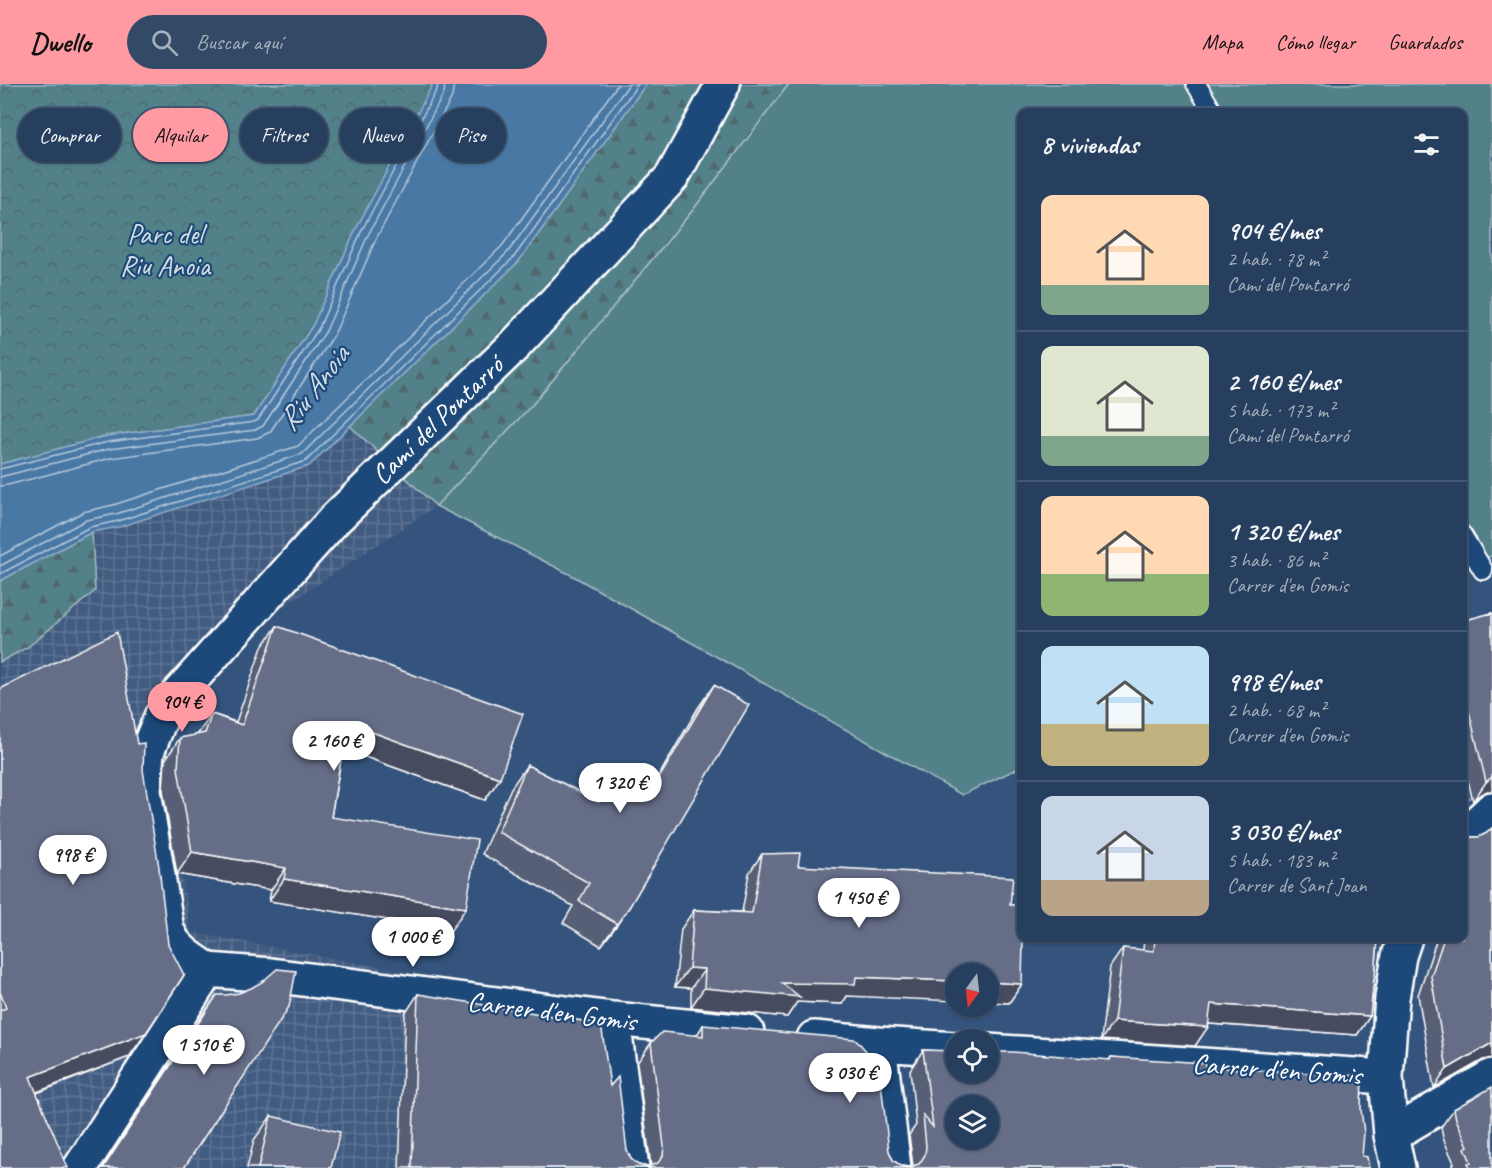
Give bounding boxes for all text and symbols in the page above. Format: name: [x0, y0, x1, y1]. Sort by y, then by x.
search box: [127, 15, 547, 69]
text: Dwello: [30, 25, 91, 60]
icon: search: [148, 26, 181, 59]
text: Buscar aquí: [196, 28, 282, 56]
text: Mapa: [1202, 29, 1243, 55]
text: Cómo llegar: [1276, 29, 1355, 55]
text: Guardados: [1388, 29, 1462, 55]
chip: Comprar: [18, 108, 121, 162]
chip: Alquilar: [133, 108, 228, 162]
chip: Filtros: [240, 108, 328, 162]
chip: Nuevo: [340, 108, 424, 162]
chip: Piso: [436, 108, 506, 162]
text: 8 viviendas: [1041, 128, 1138, 161]
icon: filters: [1410, 128, 1443, 161]
text: 904 €/mes: [1227, 214, 1321, 247]
park label: Parc del Riu Anoia: [120, 216, 212, 283]
icon: home: [1089, 219, 1161, 291]
text: 2 hab. · 78 m²: [1227, 247, 1325, 272]
text: Camí del Pontarró: [1227, 272, 1349, 297]
water label: Riu Anoia: [269, 336, 359, 438]
street label: Camí del Pontarró: [364, 345, 513, 492]
text: 2 160 €/mes: [1227, 365, 1340, 398]
icon: home: [1089, 370, 1161, 442]
text: 5 hab. · 173 m²: [1227, 398, 1334, 423]
text: Camí del Pontarró: [1227, 423, 1349, 448]
text: 1 320 €/mes: [1227, 515, 1339, 548]
icon: home: [1089, 520, 1161, 592]
text: 3 hab. · 86 m²: [1227, 548, 1325, 573]
text: Carrer d'en Gomis: [1227, 573, 1348, 598]
text: 998 €/mes: [1227, 665, 1321, 698]
icon: home: [1089, 670, 1161, 742]
pin: 904 €: [140, 682, 224, 733]
text: 904 €: [162, 689, 202, 714]
text: 2 hab. · 68 m²: [1227, 698, 1325, 723]
pin: 2 160 €: [279, 721, 389, 772]
text: Carrer d'en Gomis: [1227, 723, 1348, 748]
text: 2 160 €: [306, 728, 362, 753]
pin: 1 320 €: [565, 763, 675, 814]
text: 1 320 €: [593, 770, 647, 795]
text: 3 030 €/mes: [1227, 815, 1339, 848]
icon: home: [1089, 820, 1161, 892]
pin: 998 €: [31, 835, 115, 886]
text: 998 €: [53, 842, 93, 867]
text: 5 hab. · 183 m²: [1227, 848, 1334, 873]
text: Carrer de Sant Joan: [1227, 873, 1366, 898]
pin: 1 450 €: [804, 878, 914, 929]
text: 1 450 €: [832, 885, 886, 910]
pin: 1 000 €: [358, 917, 468, 968]
text: 1 000 €: [386, 924, 440, 949]
north arrow: [945, 963, 999, 1017]
map controls: [945, 963, 999, 1149]
street label: Carrer d'en Gomis: [466, 983, 641, 1039]
pin: 1 510 €: [149, 1025, 259, 1076]
button: locate: [945, 1029, 999, 1083]
text: 1 510 €: [177, 1032, 231, 1057]
street label: Carrer d'en Gomis: [1191, 1046, 1365, 1093]
pin: 3 030 €: [795, 1053, 905, 1104]
text: 3 030 €: [823, 1060, 877, 1085]
button: layers: [945, 1095, 999, 1149]

